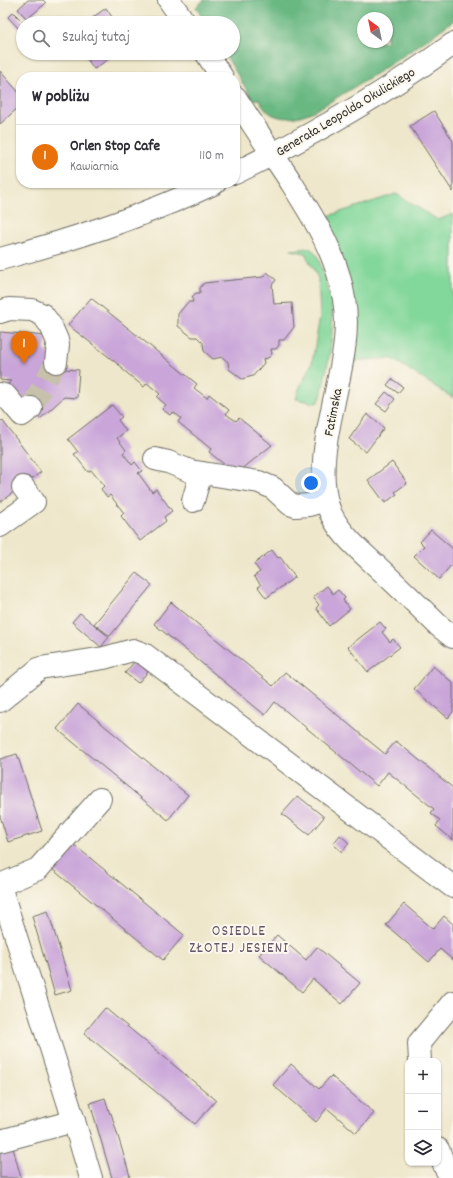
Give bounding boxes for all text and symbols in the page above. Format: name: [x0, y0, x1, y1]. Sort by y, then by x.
north arrow: [357, 12, 393, 48]
search box: [16, 16, 240, 60]
icon: search: [30, 27, 52, 49]
text: Szukaj tutaj: [62, 27, 130, 49]
street label: Generała Leopolda Okulickiego: [272, 63, 420, 162]
text: W pobliżu: [32, 86, 89, 110]
text: Orlen Stop Cafe: [70, 136, 160, 158]
text: 1: [44, 147, 46, 166]
text: 110 m: [199, 147, 224, 166]
text: Kawiarnia: [70, 158, 118, 177]
pin: 1: [11, 331, 37, 364]
street label: Fatimska: [320, 386, 348, 438]
your location: [301, 473, 321, 493]
district label: OSIEDLE ZŁOTEJ JESIENI: [189, 921, 289, 960]
map controls: [405, 1058, 441, 1166]
button: +: [405, 1058, 441, 1094]
button: −: [405, 1094, 441, 1130]
button: layers: [405, 1130, 441, 1166]

